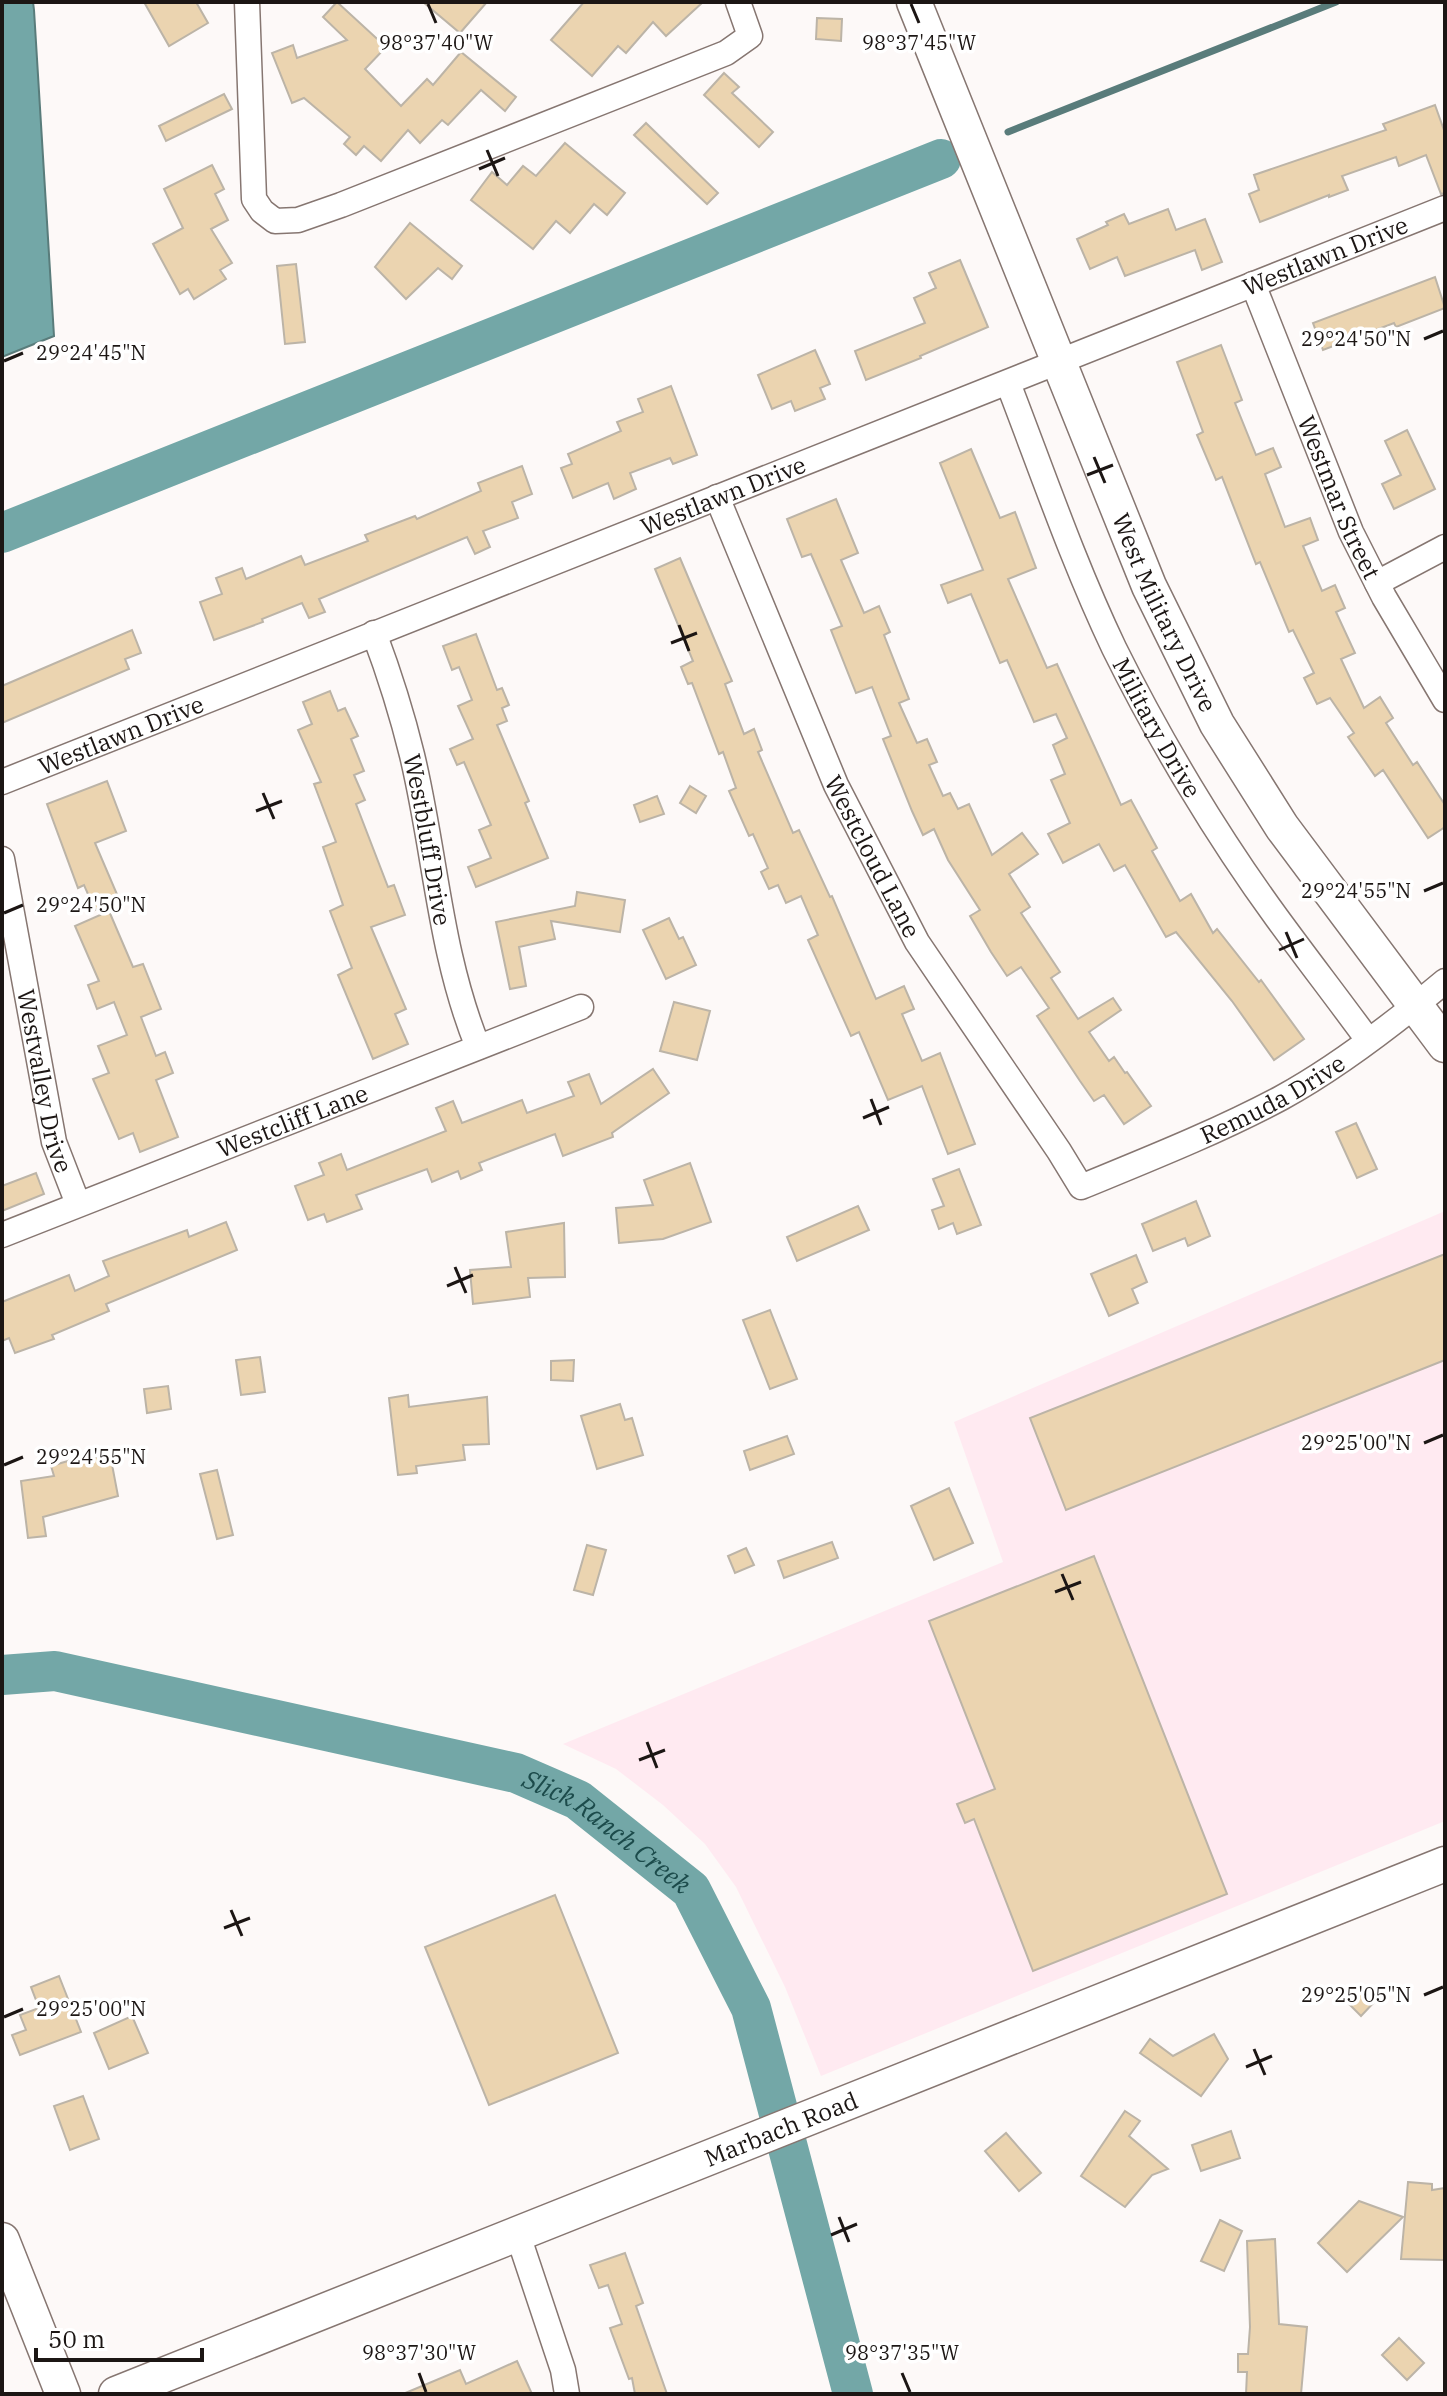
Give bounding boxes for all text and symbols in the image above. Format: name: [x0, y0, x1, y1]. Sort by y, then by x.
text: 98°37'40"W: [379, 29, 493, 56]
text: 98°37'45"W: [862, 29, 976, 56]
street label: Westlawn Drive: [1238, 208, 1413, 303]
text: 29°24'50"N: [1301, 325, 1411, 352]
text: 29°24'45"N: [36, 339, 146, 366]
street label: Westmar Street: [1291, 411, 1388, 584]
street label: Westlawn Drive: [636, 448, 810, 542]
street label: West Military Drive: [1105, 508, 1225, 717]
street label: Military Drive: [1105, 652, 1209, 803]
street label: Westlawn Drive: [34, 687, 208, 782]
street label: Westbluff Drive: [396, 751, 459, 928]
street label: Westcloud Lane: [818, 770, 928, 943]
text: 29°24'55"N: [1301, 877, 1411, 904]
text: 29°24'50"N: [36, 891, 146, 918]
street label: Westvalley Drive: [10, 986, 80, 1177]
street label: Remuda Drive: [1195, 1047, 1351, 1151]
street label: Westcliff Lane: [212, 1077, 373, 1165]
text: 29°25'00"N: [1301, 1429, 1411, 1456]
text: 29°24'55"N: [36, 1443, 146, 1470]
water label: Slick Ranch Creek: [517, 1761, 699, 1901]
text: 29°25'05"N: [1301, 1981, 1411, 2008]
text: 29°25'00"N: [36, 1995, 146, 2022]
street label: Marbach Road: [700, 2084, 863, 2174]
scale bar: [36, 2312, 202, 2362]
text: 50 m: [48, 2323, 105, 2355]
text: 98°37'30"W: [362, 2339, 476, 2366]
text: 98°37'35"W: [845, 2339, 959, 2366]

